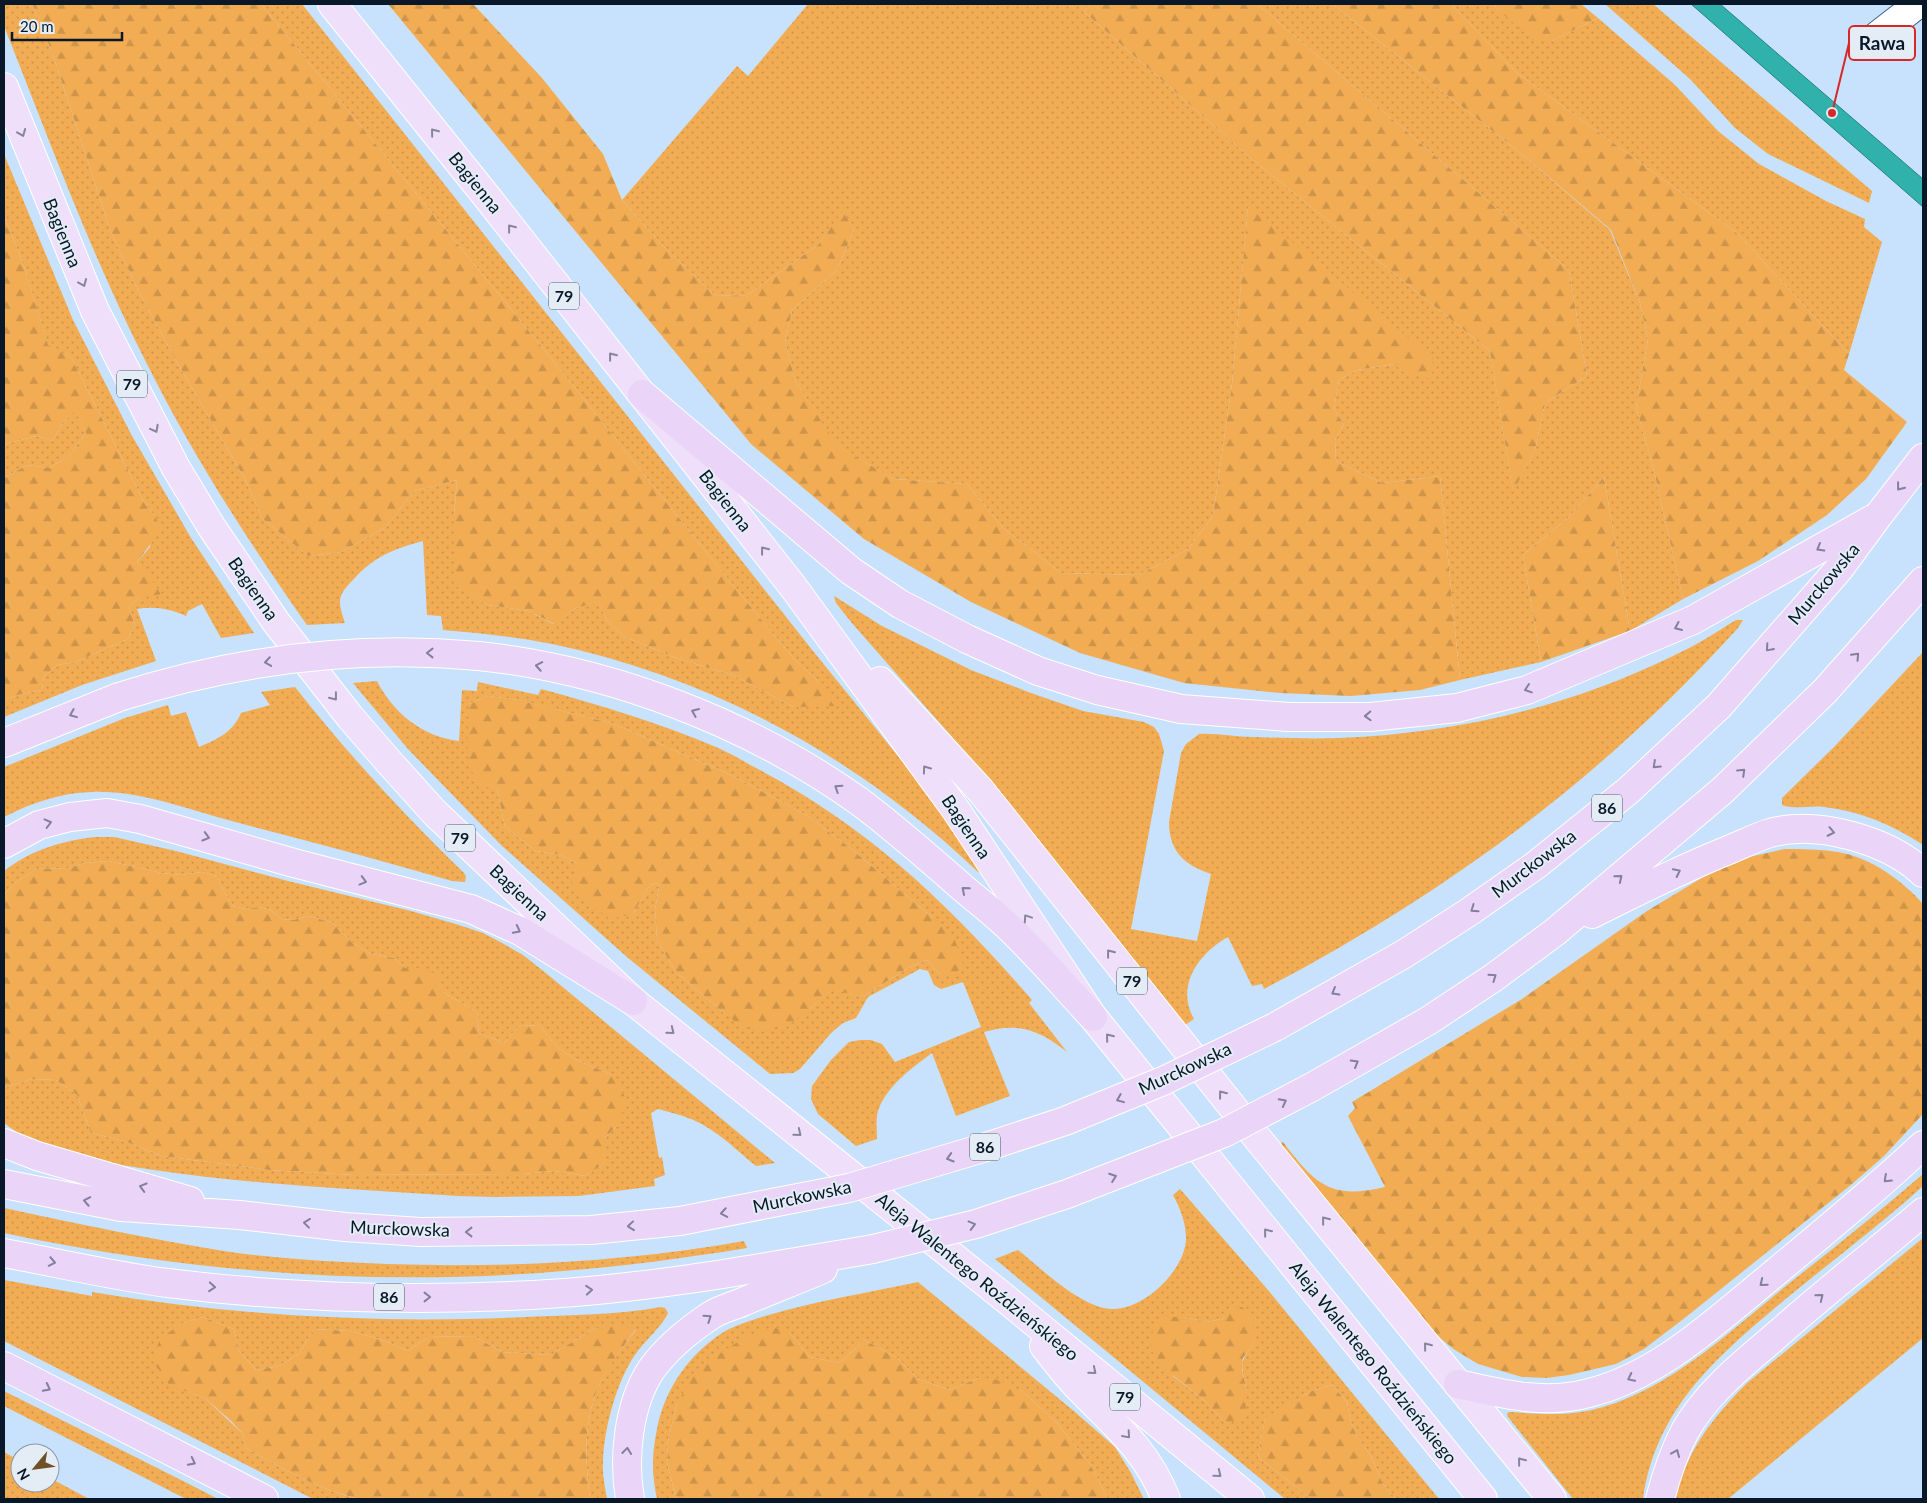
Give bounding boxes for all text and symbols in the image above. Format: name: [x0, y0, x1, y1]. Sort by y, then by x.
scale bar: [12, 10, 122, 42]
text: 20 m: [20, 17, 54, 35]
callout: Rawa: [1849, 26, 1915, 60]
text: Rawa: [1859, 31, 1905, 54]
one-way arrow: [16, 128, 26, 136]
one-way arrow: [432, 129, 440, 138]
street label: Bagienna: [444, 147, 507, 218]
street label: Bagienna: [39, 195, 87, 270]
one-way arrow: [509, 225, 517, 234]
one-way arrow: [77, 278, 88, 287]
road number: 79: [549, 282, 579, 310]
one-way arrow: [609, 353, 617, 362]
road number: 79: [117, 370, 147, 398]
one-way arrow: [149, 423, 159, 432]
street label: Bagienna: [695, 465, 757, 536]
one-way arrow: [1898, 481, 1906, 490]
street label: Murckowska: [1783, 538, 1864, 629]
one-way arrow: [1816, 542, 1825, 552]
one-way arrow: [761, 547, 769, 556]
street label: Bagienna: [224, 552, 284, 625]
one-way arrow: [1674, 620, 1683, 631]
one-way arrow: [1766, 643, 1775, 652]
one-way arrow: [426, 648, 434, 658]
one-way arrow: [1850, 653, 1859, 662]
one-way arrow: [264, 656, 272, 667]
one-way arrow: [535, 662, 544, 672]
one-way arrow: [1524, 684, 1533, 694]
one-way arrow: [328, 691, 336, 700]
one-way arrow: [69, 708, 78, 718]
one-way arrow: [691, 708, 700, 719]
one-way arrow: [1364, 711, 1372, 722]
one-way arrow: [1653, 759, 1662, 768]
one-way arrow: [923, 765, 932, 775]
one-way arrow: [1736, 769, 1745, 778]
one-way arrow: [834, 785, 843, 795]
street label: Bagienna: [937, 790, 996, 863]
road number: 86: [1592, 794, 1622, 821]
one-way arrow: [43, 818, 52, 829]
road number: 79: [445, 824, 475, 851]
street label: Murckowska: [1487, 824, 1580, 902]
one-way arrow: [1827, 826, 1836, 836]
one-way arrow: [202, 831, 210, 841]
street label: Bagienna: [486, 859, 554, 925]
one-way arrow: [1672, 869, 1681, 879]
one-way arrow: [358, 875, 366, 885]
one-way arrow: [1613, 875, 1622, 883]
one-way arrow: [962, 887, 971, 895]
one-way arrow: [1470, 903, 1480, 912]
one-way arrow: [1024, 914, 1033, 924]
one-way arrow: [512, 924, 521, 934]
one-way arrow: [1108, 950, 1116, 959]
road number: 79: [1117, 968, 1147, 994]
one-way arrow: [1487, 974, 1497, 983]
one-way arrow: [1331, 986, 1340, 996]
one-way arrow: [665, 1026, 674, 1034]
one-way arrow: [1106, 1034, 1115, 1043]
street label: Murckowska: [1135, 1037, 1235, 1099]
one-way arrow: [1349, 1059, 1358, 1069]
one-way arrow: [1220, 1091, 1228, 1100]
one-way arrow: [1116, 1092, 1125, 1103]
one-way arrow: [1277, 1099, 1286, 1109]
one-way arrow: [792, 1127, 801, 1135]
road number: 86: [970, 1134, 1000, 1160]
one-way arrow: [946, 1152, 954, 1162]
one-way arrow: [1108, 1173, 1116, 1183]
one-way arrow: [1884, 1173, 1893, 1182]
street label: Murckowska: [751, 1175, 853, 1217]
one-way arrow: [139, 1182, 147, 1192]
street label: Aleja Walentego Roździeńskiego: [872, 1188, 1084, 1365]
one-way arrow: [83, 1196, 91, 1206]
one-way arrow: [720, 1208, 729, 1218]
street label: Murckowska: [350, 1215, 450, 1241]
one-way arrow: [1321, 1217, 1330, 1226]
one-way arrow: [303, 1218, 311, 1229]
one-way arrow: [627, 1220, 635, 1231]
one-way arrow: [967, 1220, 976, 1231]
one-way arrow: [465, 1227, 472, 1237]
one-way arrow: [1263, 1228, 1272, 1237]
one-way arrow: [47, 1256, 56, 1267]
street label: Aleja Walentego Roździeńskiego: [1285, 1256, 1462, 1468]
one-way arrow: [1760, 1277, 1769, 1285]
one-way arrow: [208, 1281, 216, 1292]
road number: 86: [374, 1284, 404, 1310]
one-way arrow: [585, 1285, 593, 1296]
one-way arrow: [424, 1292, 431, 1302]
one-way arrow: [1814, 1293, 1823, 1302]
one-way arrow: [702, 1315, 712, 1324]
one-way arrow: [1424, 1343, 1433, 1352]
one-way arrow: [1087, 1365, 1096, 1374]
one-way arrow: [1628, 1371, 1637, 1381]
one-way arrow: [42, 1382, 51, 1392]
road number: 79: [1110, 1384, 1140, 1410]
one-way arrow: [1121, 1430, 1130, 1439]
north arrow: [10, 1443, 60, 1493]
one-way arrow: [621, 1447, 632, 1455]
one-way arrow: [1669, 1449, 1680, 1458]
one-way arrow: [186, 1456, 195, 1466]
one-way arrow: [1518, 1458, 1527, 1467]
text: N: [13, 1466, 33, 1483]
one-way arrow: [1212, 1468, 1221, 1476]

